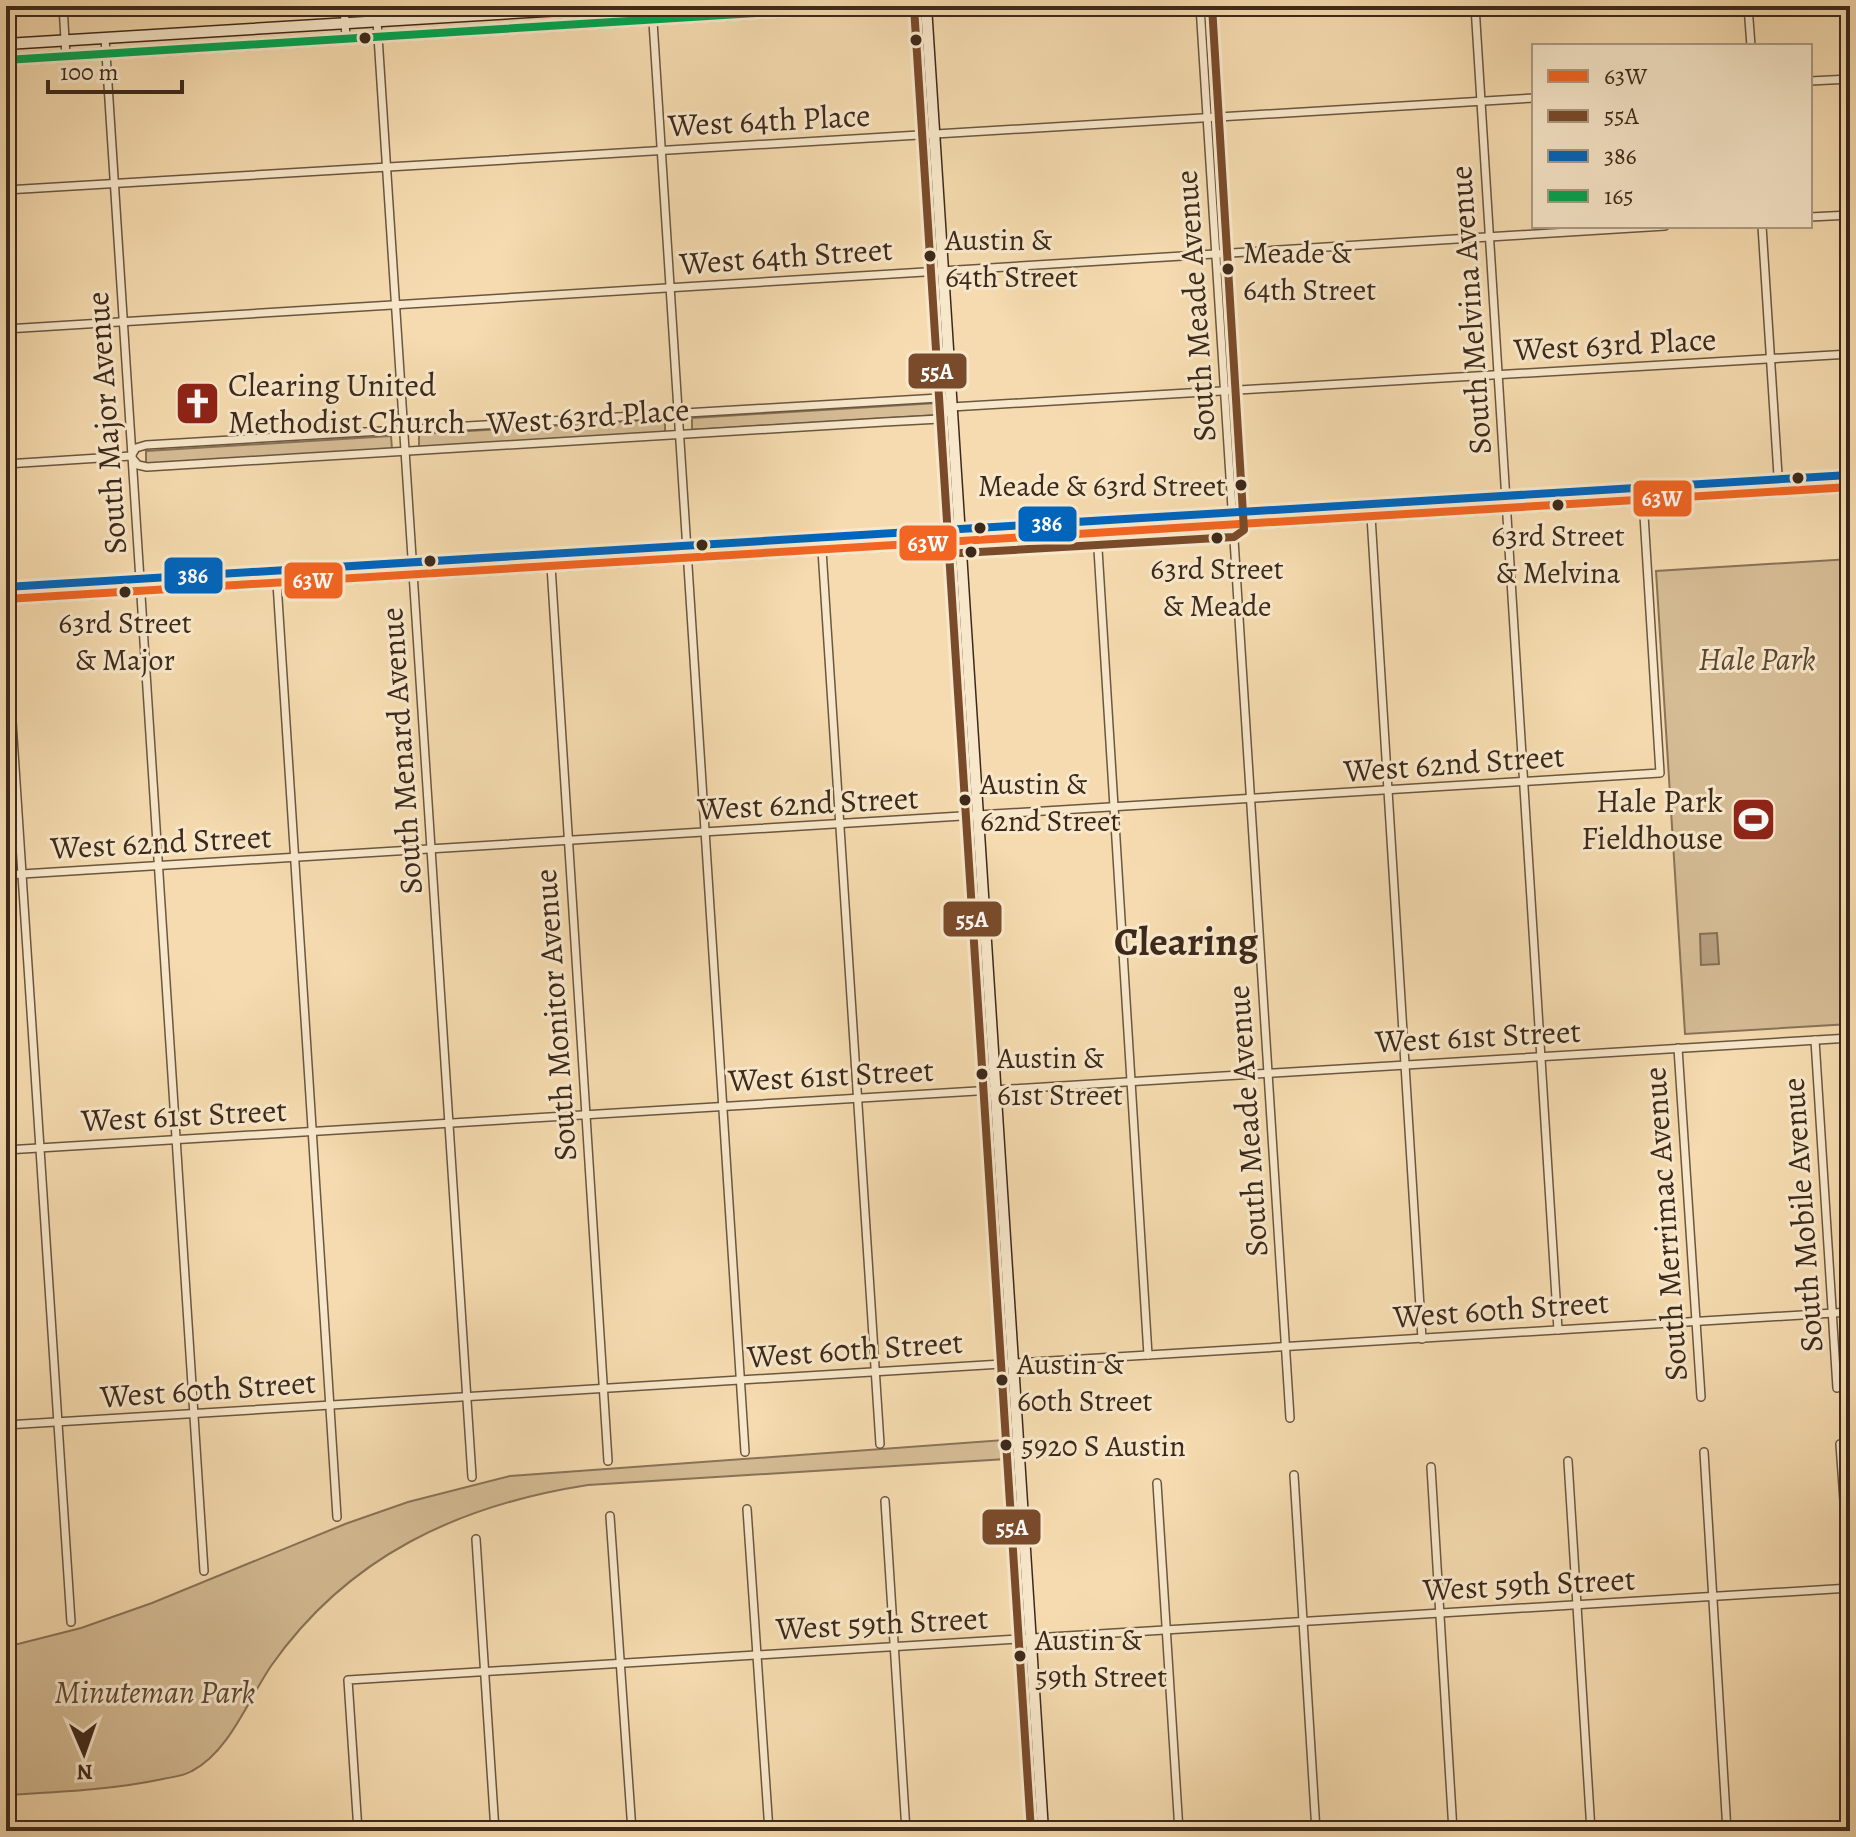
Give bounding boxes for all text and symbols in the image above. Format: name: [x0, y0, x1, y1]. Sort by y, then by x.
unlabelled marker: [357, 30, 373, 46]
unlabelled marker: [908, 32, 924, 48]
scale bar: [48, 44, 182, 94]
legend: [1532, 44, 1812, 228]
text: 100 m: [60, 56, 119, 88]
text: 63W: [1604, 60, 1648, 92]
street label: West 64th Place: [666, 93, 871, 147]
text: 55A: [1604, 100, 1640, 132]
text: 386: [1604, 140, 1637, 172]
street label: South Melvina Avenue: [1438, 164, 1502, 456]
street label: South Meade Avenue: [1164, 169, 1226, 443]
text: 165: [1604, 180, 1634, 212]
place label: Austin & 64th Street: [944, 220, 1078, 297]
street label: West 64th Street: [677, 227, 894, 285]
place label: Meade & 64th Street: [1243, 233, 1376, 310]
marker: Austin & 64th Street: [922, 248, 938, 264]
marker: Meade & 64th Street: [1220, 261, 1236, 277]
street label: South Major Avenue: [75, 290, 137, 556]
street label: West 63rd Place: [1512, 317, 1717, 371]
line badge: 55A: [907, 352, 968, 390]
text: 55A: [921, 357, 954, 387]
place label: Clearing United Methodist Church: [228, 363, 465, 444]
church icon: Clearing United Methodist Church: [173, 379, 221, 427]
street label: West 63rd Place: [484, 387, 691, 445]
place label: Meade & 63rd Street: [978, 466, 1226, 506]
unlabelled marker: [1790, 470, 1806, 486]
marker: Meade & 63rd Street: [1233, 477, 1249, 493]
line badge: 63W: [1632, 479, 1693, 518]
text: 63W: [1642, 484, 1683, 514]
marker: 63rd Street & Melvina: [1550, 497, 1566, 513]
line badge: 386: [1017, 505, 1078, 543]
text: 386: [1032, 509, 1062, 539]
place label: 63rd Street & Melvina: [1491, 516, 1625, 593]
unlabelled marker: [972, 520, 988, 536]
line badge: 63W: [898, 524, 958, 562]
text: 63W: [908, 529, 949, 559]
marker: 63rd Street & Meade: [1209, 530, 1225, 546]
unlabelled marker: [694, 537, 710, 553]
unlabelled marker: [963, 544, 979, 560]
place label: 63rd Street & Meade: [1150, 549, 1284, 626]
unlabelled marker: [422, 553, 438, 569]
line badge: 386: [163, 556, 224, 595]
text: 386: [178, 561, 208, 591]
line badge: 63W: [283, 561, 344, 600]
text: 63W: [293, 566, 334, 596]
marker: 63rd Street & Major: [117, 584, 133, 600]
place label: 63rd Street & Major: [58, 603, 192, 680]
street label: South Menard Avenue: [369, 606, 433, 896]
park label: Hale Park: [1698, 637, 1816, 681]
street label: West 62nd Street: [1341, 733, 1566, 793]
place label: Austin & 62nd Street: [979, 764, 1120, 841]
street label: West 62nd Street: [695, 775, 920, 831]
place label: Hale Park Fieldhouse: [1581, 779, 1723, 860]
marker: Austin & 62nd Street: [957, 792, 973, 808]
sports icon: Hale Park Fieldhouse: [1730, 795, 1778, 843]
street label: West 62nd Street: [48, 814, 273, 870]
street label: South Monitor Avenue: [523, 867, 587, 1163]
line badge: 55A: [942, 900, 1003, 938]
text: 55A: [956, 905, 989, 935]
district label: Clearing: [1114, 914, 1259, 969]
street label: South Meade Avenue: [1216, 984, 1278, 1258]
street label: West 61st Street: [1373, 1009, 1582, 1063]
place label: Austin & 61st Street: [996, 1038, 1123, 1115]
street label: West 61st Street: [726, 1048, 935, 1102]
marker: Austin & 61st Street: [974, 1066, 990, 1082]
street label: South Merrimac Avenue: [1632, 1066, 1698, 1382]
street label: South Mobile Avenue: [1770, 1076, 1834, 1354]
street label: West 61st Street: [79, 1088, 288, 1142]
street label: West 60th Street: [1391, 1280, 1610, 1339]
street label: West 60th Street: [745, 1320, 964, 1379]
place label: Austin & 60th Street: [1016, 1344, 1153, 1421]
street label: West 60th Street: [98, 1360, 317, 1419]
marker: Austin & 60th Street: [994, 1372, 1010, 1388]
place label: 5920 S Austin: [1021, 1426, 1186, 1466]
marker: 5920 S Austin: [998, 1437, 1014, 1453]
line badge: 55A: [981, 1508, 1042, 1546]
text: 55A: [996, 1513, 1029, 1543]
street label: West 59th Street: [1421, 1556, 1636, 1612]
street label: West 59th Street: [774, 1595, 989, 1651]
place label: Austin & 59th Street: [1034, 1620, 1167, 1697]
marker: Austin & 59th Street: [1012, 1648, 1028, 1664]
park label: Minuteman Park: [54, 1670, 256, 1714]
north arrow: [44, 1713, 124, 1793]
text: N: [76, 1757, 93, 1787]

